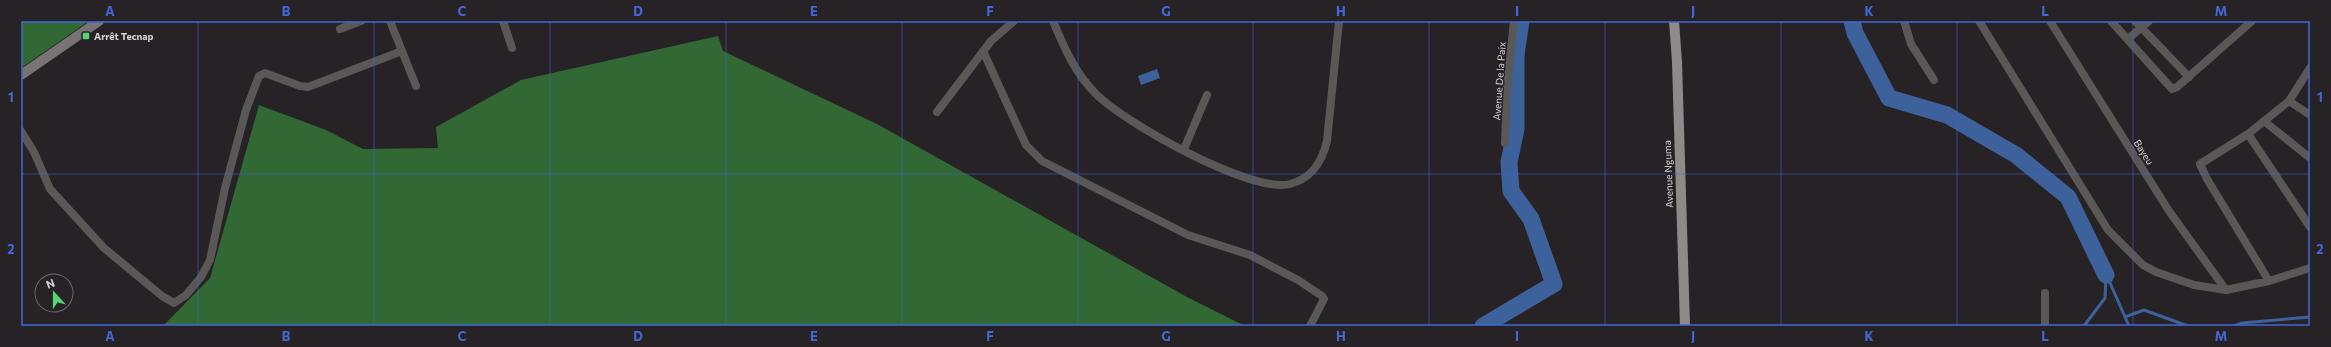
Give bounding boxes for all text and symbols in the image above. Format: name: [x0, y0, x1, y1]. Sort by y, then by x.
text: A: [105, 3, 115, 19]
text: B: [282, 3, 291, 19]
text: C: [458, 3, 467, 19]
text: D: [633, 3, 643, 19]
text: E: [810, 3, 818, 19]
text: F: [986, 3, 994, 19]
text: G: [1161, 3, 1171, 19]
text: H: [1336, 3, 1346, 19]
text: I: [1515, 3, 1519, 19]
text: J: [1691, 3, 1695, 19]
text: K: [1864, 3, 1874, 19]
text: L: [2041, 3, 2049, 19]
text: M: [2215, 3, 2227, 19]
place label: Arrêt Tecnap: [94, 30, 154, 42]
marker: Arrêt Tecnap: [81, 31, 91, 41]
street label: Avenue De la Paix: [1490, 41, 1508, 121]
text: 1: [8, 89, 14, 105]
text: 1: [2317, 89, 2323, 105]
street label: Bayeu: [2132, 137, 2156, 167]
street label: Avenue Nguma: [1661, 140, 1675, 208]
text: 2: [7, 241, 15, 257]
text: 2: [2316, 241, 2324, 257]
north arrow: [34, 273, 74, 313]
text: N: [44, 276, 56, 291]
text: A: [105, 328, 115, 344]
text: B: [282, 328, 291, 344]
text: C: [458, 328, 467, 344]
text: D: [633, 328, 643, 344]
text: E: [810, 328, 818, 344]
text: F: [986, 328, 994, 344]
text: G: [1161, 328, 1171, 344]
text: H: [1336, 328, 1346, 344]
text: I: [1515, 328, 1519, 344]
text: J: [1691, 328, 1695, 344]
text: K: [1864, 328, 1874, 344]
text: L: [2041, 328, 2049, 344]
text: M: [2215, 328, 2227, 344]

